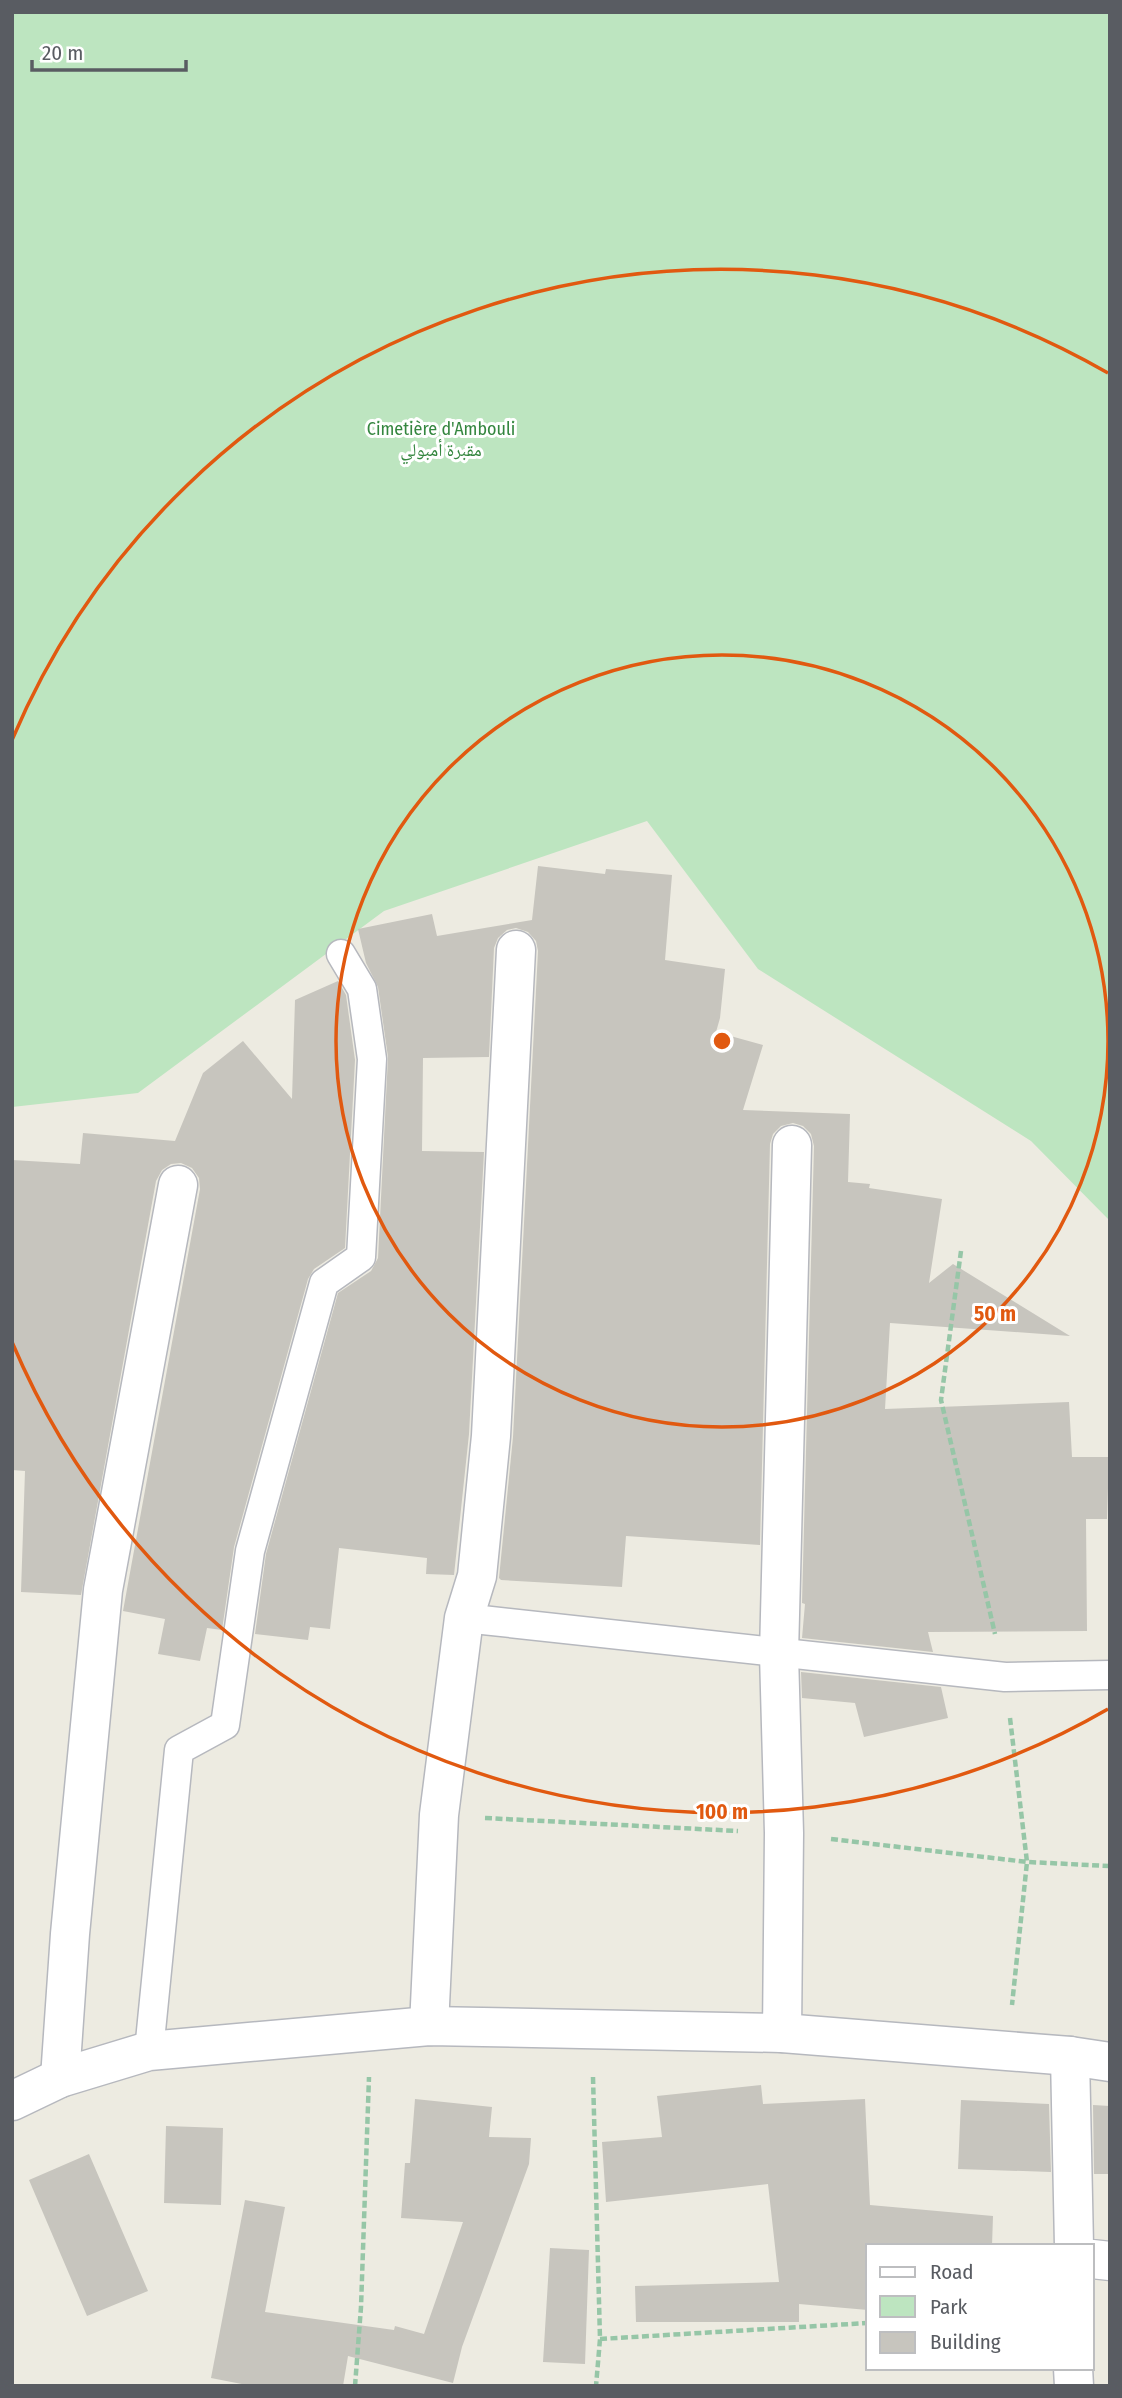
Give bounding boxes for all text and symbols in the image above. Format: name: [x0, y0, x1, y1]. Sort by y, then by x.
scale bar: [32, 28, 186, 72]
text: 20 m: [42, 40, 83, 66]
park label: Cimetière d'Ambouli مقبرة أمبولي: [367, 418, 515, 465]
centre of rings: [710, 1029, 734, 1053]
text: 50 m: [974, 1301, 1016, 1327]
text: 100 m: [696, 1799, 748, 1825]
legend: [866, 2244, 1094, 2370]
text: Road: [930, 2259, 974, 2285]
text: Park: [930, 2294, 968, 2320]
text: Building: [930, 2329, 1001, 2355]

